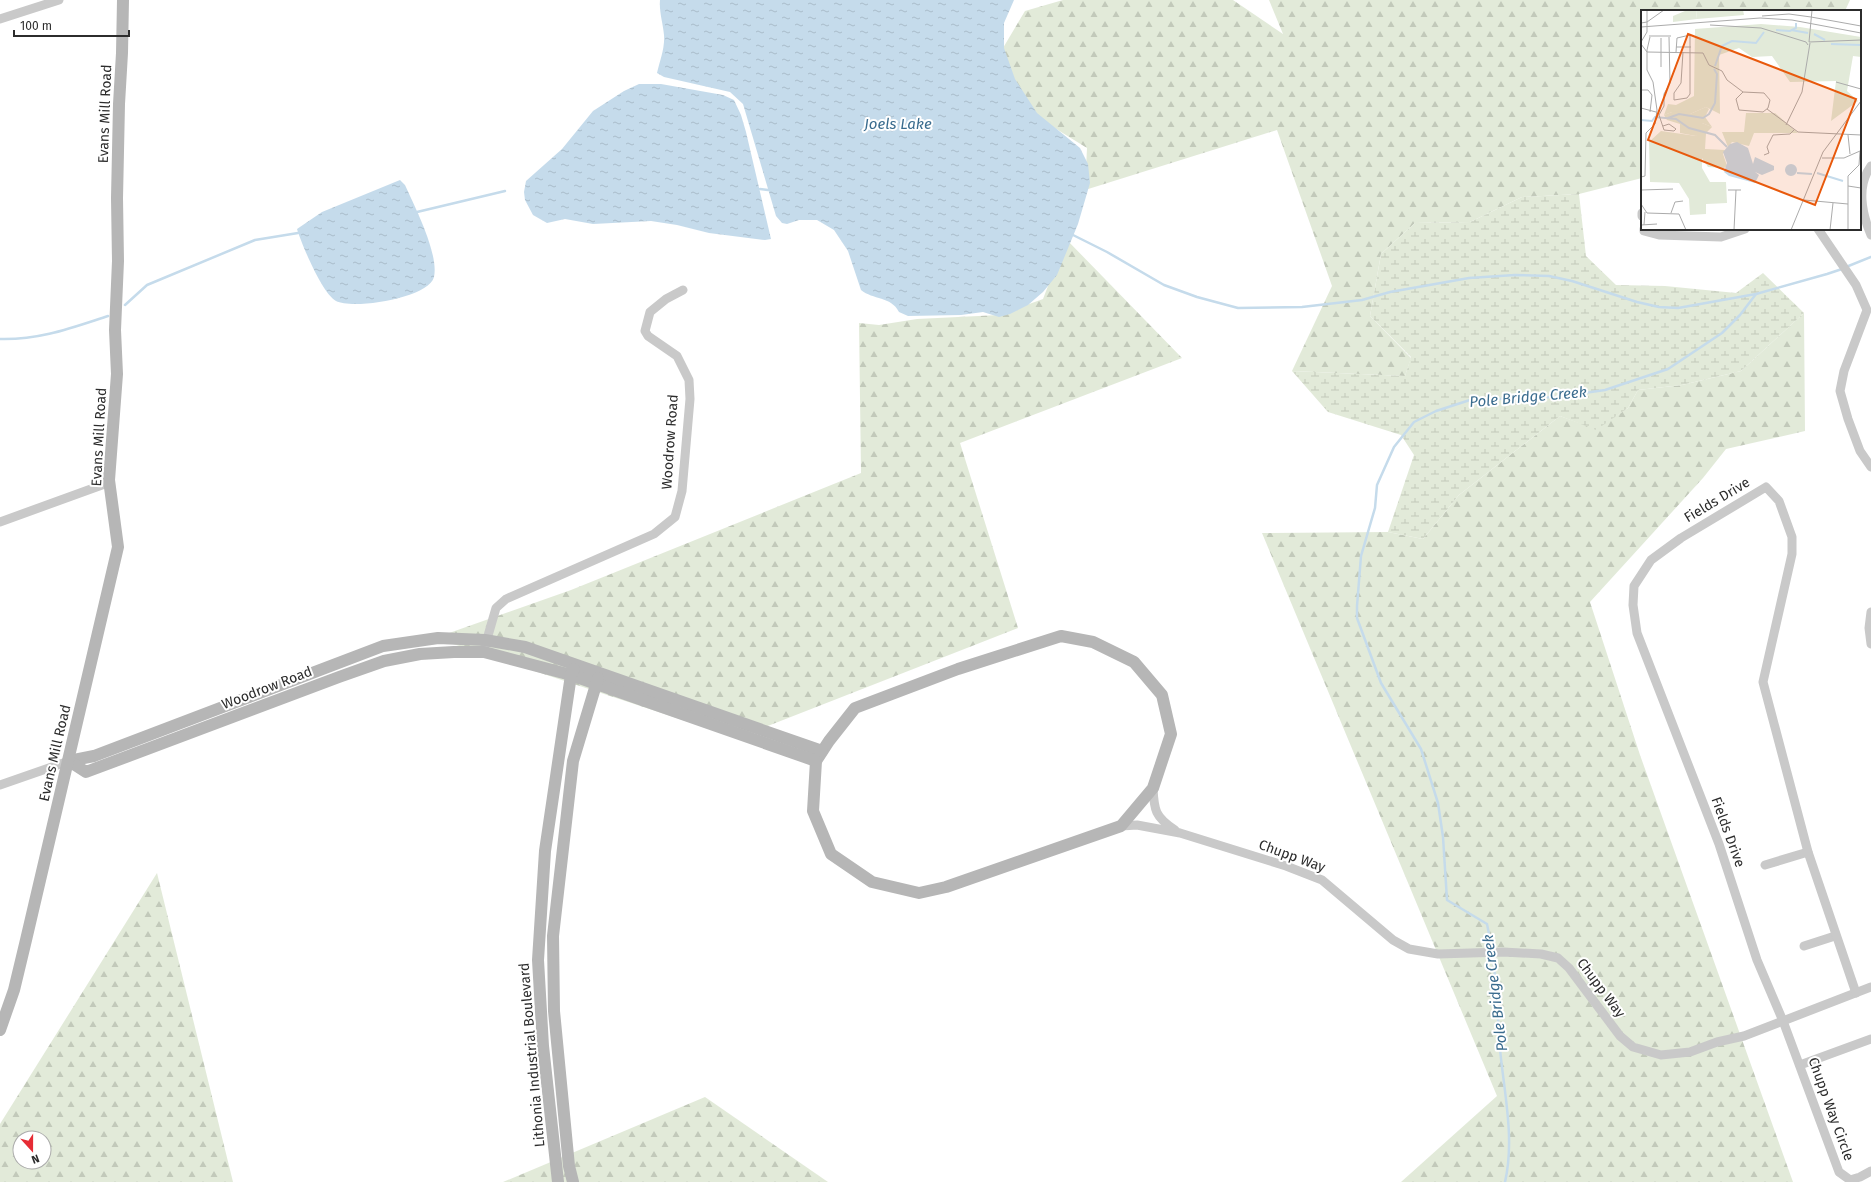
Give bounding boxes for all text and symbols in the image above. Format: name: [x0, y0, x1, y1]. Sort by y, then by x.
inset map: [1641, 10, 1861, 230]
scale bar: [14, 12, 129, 38]
text: 100 m: [20, 19, 52, 33]
street label: Evans Mill Road: [95, 64, 115, 164]
water label: Joels Lake: [863, 115, 932, 133]
water label: Pole Bridge Creek: [1469, 383, 1587, 411]
street label: Evans Mill Road: [88, 387, 110, 487]
street label: Woodrow Road: [658, 394, 682, 490]
street label: Fields Drive: [1681, 474, 1753, 526]
street label: Woodrow Road: [219, 663, 315, 713]
street label: Evans Mill Road: [36, 703, 74, 803]
street label: Fields Drive: [1707, 795, 1749, 869]
street label: Chupp Way: [1256, 836, 1328, 876]
water label: Pole Bridge Creek: [1479, 933, 1511, 1053]
street label: Chupp Way: [1573, 955, 1629, 1021]
street label: Lithonia Industrial Boulevard: [515, 962, 549, 1148]
street label: Chupp Way Circle: [1804, 1055, 1858, 1163]
north arrow: [12, 1130, 52, 1170]
text: N: [30, 1151, 41, 1166]

